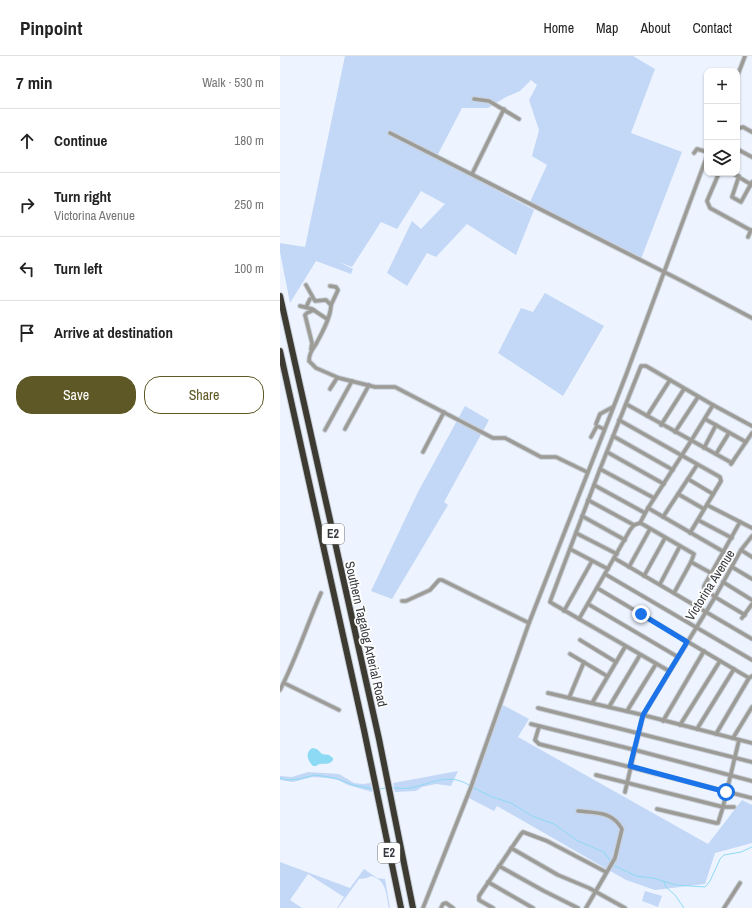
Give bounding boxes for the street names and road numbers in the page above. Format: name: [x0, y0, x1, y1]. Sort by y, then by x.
road number: E2: [322, 524, 344, 544]
street label: Victorina Avenue: [681, 546, 739, 624]
street label: Southern Tagalog Arterial Road: [341, 560, 391, 708]
road number: E2: [378, 843, 400, 863]

